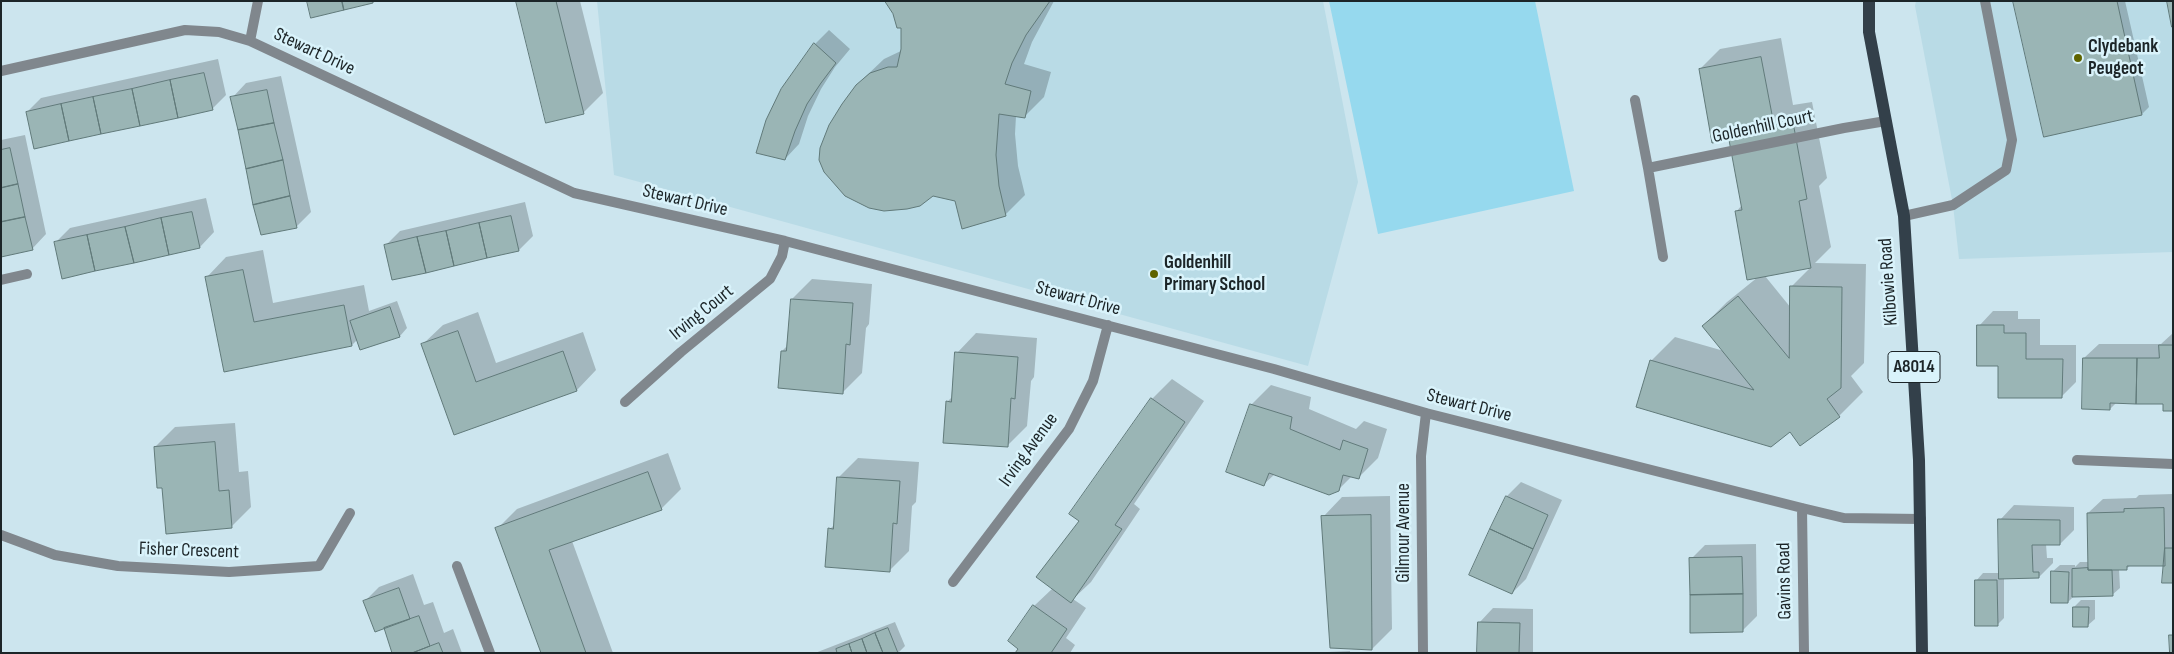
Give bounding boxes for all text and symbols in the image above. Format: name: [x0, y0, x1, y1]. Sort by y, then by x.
street label: Stewart Drive: [270, 23, 358, 81]
place label: Clydebank Peugeot: [2088, 36, 2158, 80]
marker: Clydebank Peugeot: [2072, 52, 2084, 64]
street label: Goldenhill Court: [1710, 105, 1816, 149]
street label: Stewart Drive: [640, 180, 730, 222]
street label: Kilbowie Road: [1875, 237, 1903, 327]
place label: Goldenhill Primary School: [1164, 252, 1265, 296]
marker: Goldenhill Primary School: [1148, 268, 1160, 280]
street label: Stewart Drive: [1033, 277, 1123, 321]
street label: Irving Court: [666, 280, 738, 346]
road number: A8014: [1888, 352, 1940, 382]
street label: Stewart Drive: [1424, 384, 1514, 428]
street label: Irving Avenue: [995, 409, 1063, 491]
street label: Gilmour Avenue: [1393, 483, 1415, 583]
street label: Fisher Crescent: [139, 538, 239, 564]
street label: Gavins Road: [1773, 542, 1797, 620]

